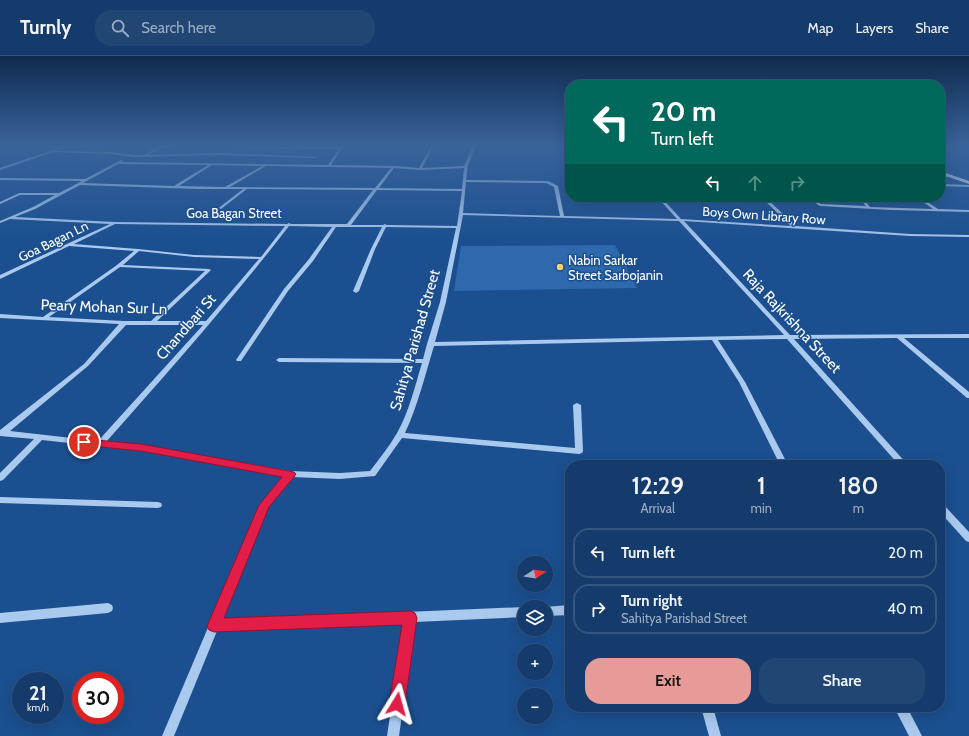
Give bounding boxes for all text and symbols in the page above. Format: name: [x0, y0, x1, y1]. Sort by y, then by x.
search box: [95, 10, 375, 46]
text: Turnly: [20, 16, 71, 39]
icon: search: [109, 17, 131, 39]
text: Search here: [141, 19, 216, 37]
text: Map: [808, 19, 833, 37]
text: Layers: [855, 19, 893, 37]
text: Share: [915, 19, 949, 37]
text: 20 m: [651, 94, 716, 128]
icon: left: [585, 96, 637, 148]
text: Turn left: [651, 128, 714, 150]
icon: left: [702, 172, 724, 194]
icon: ahead: [744, 172, 766, 194]
icon: right: [786, 172, 808, 194]
street label: Boys Own Library Row: [702, 203, 827, 227]
street label: Goa Bagan Street: [186, 205, 282, 221]
street label: Goa Bagan Ln: [15, 217, 91, 265]
place label: Nabin Sarkar Street Sarbojanin: [568, 252, 663, 284]
marker: Nabin Sarkar Street Sarbojanin: [555, 262, 565, 272]
street label: Raja Rajkrishna Street: [739, 265, 845, 377]
street label: Sahitya Parishad Street: [386, 268, 444, 412]
street label: Chandbari St: [152, 290, 220, 364]
street label: Peary Mohan Sur Ln: [40, 296, 168, 318]
pin: [67, 425, 101, 459]
icon: arrive: [73, 431, 95, 453]
text: 12:29: [632, 471, 684, 500]
text: 1: [757, 471, 766, 500]
text: 180: [839, 471, 878, 500]
text: Arrival: [640, 500, 675, 516]
text: min: [751, 500, 772, 516]
text: m: [853, 500, 864, 516]
icon: left: [587, 542, 609, 564]
text: Turn left: [621, 544, 675, 562]
text: 20 m: [888, 544, 923, 562]
north arrow: [517, 556, 553, 592]
map controls: [517, 556, 553, 724]
text: Turn right: [621, 592, 682, 610]
icon: right: [587, 598, 609, 620]
button: layers: [517, 600, 553, 636]
text: 40 m: [887, 600, 923, 618]
text: Sahitya Parishad Street: [621, 610, 747, 626]
button: +: [517, 644, 553, 680]
button: Exit: [585, 658, 751, 704]
button: Share: [759, 658, 925, 704]
speed limit sign: 30: [72, 672, 124, 724]
text: 21: [29, 681, 47, 705]
position arrow: [376, 683, 418, 725]
button: −: [517, 688, 553, 724]
text: km/h: [27, 701, 49, 714]

